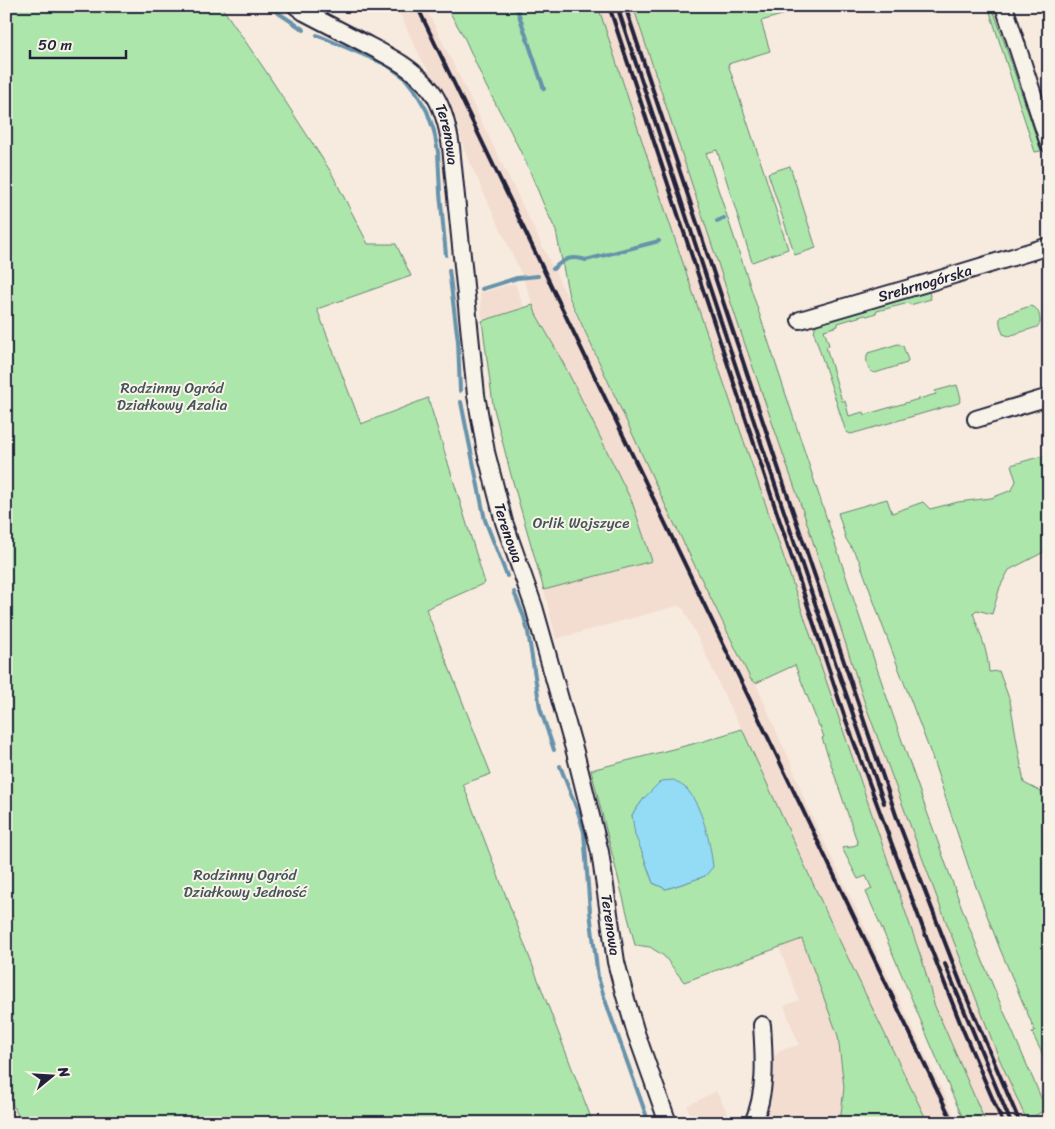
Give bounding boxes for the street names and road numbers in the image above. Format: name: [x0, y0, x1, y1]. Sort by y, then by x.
street label: Terenowa: [428, 100, 466, 167]
street label: Srebrnogórska: [875, 257, 975, 310]
street label: Terenowa: [487, 500, 531, 567]
street label: Terenowa: [593, 892, 628, 958]

